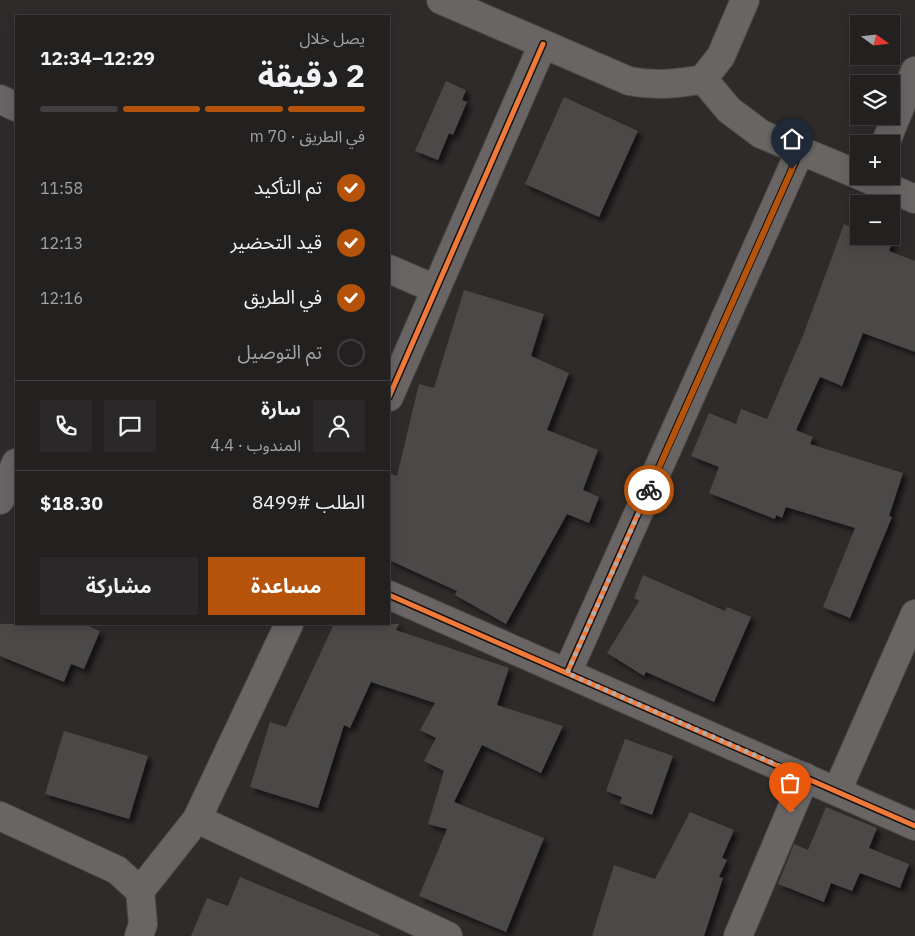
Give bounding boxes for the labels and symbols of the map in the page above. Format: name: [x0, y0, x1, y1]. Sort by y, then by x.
north arrow: [850, 15, 900, 65]
pin: [771, 118, 813, 169]
courier: [624, 465, 674, 515]
pin: [769, 762, 811, 813]

